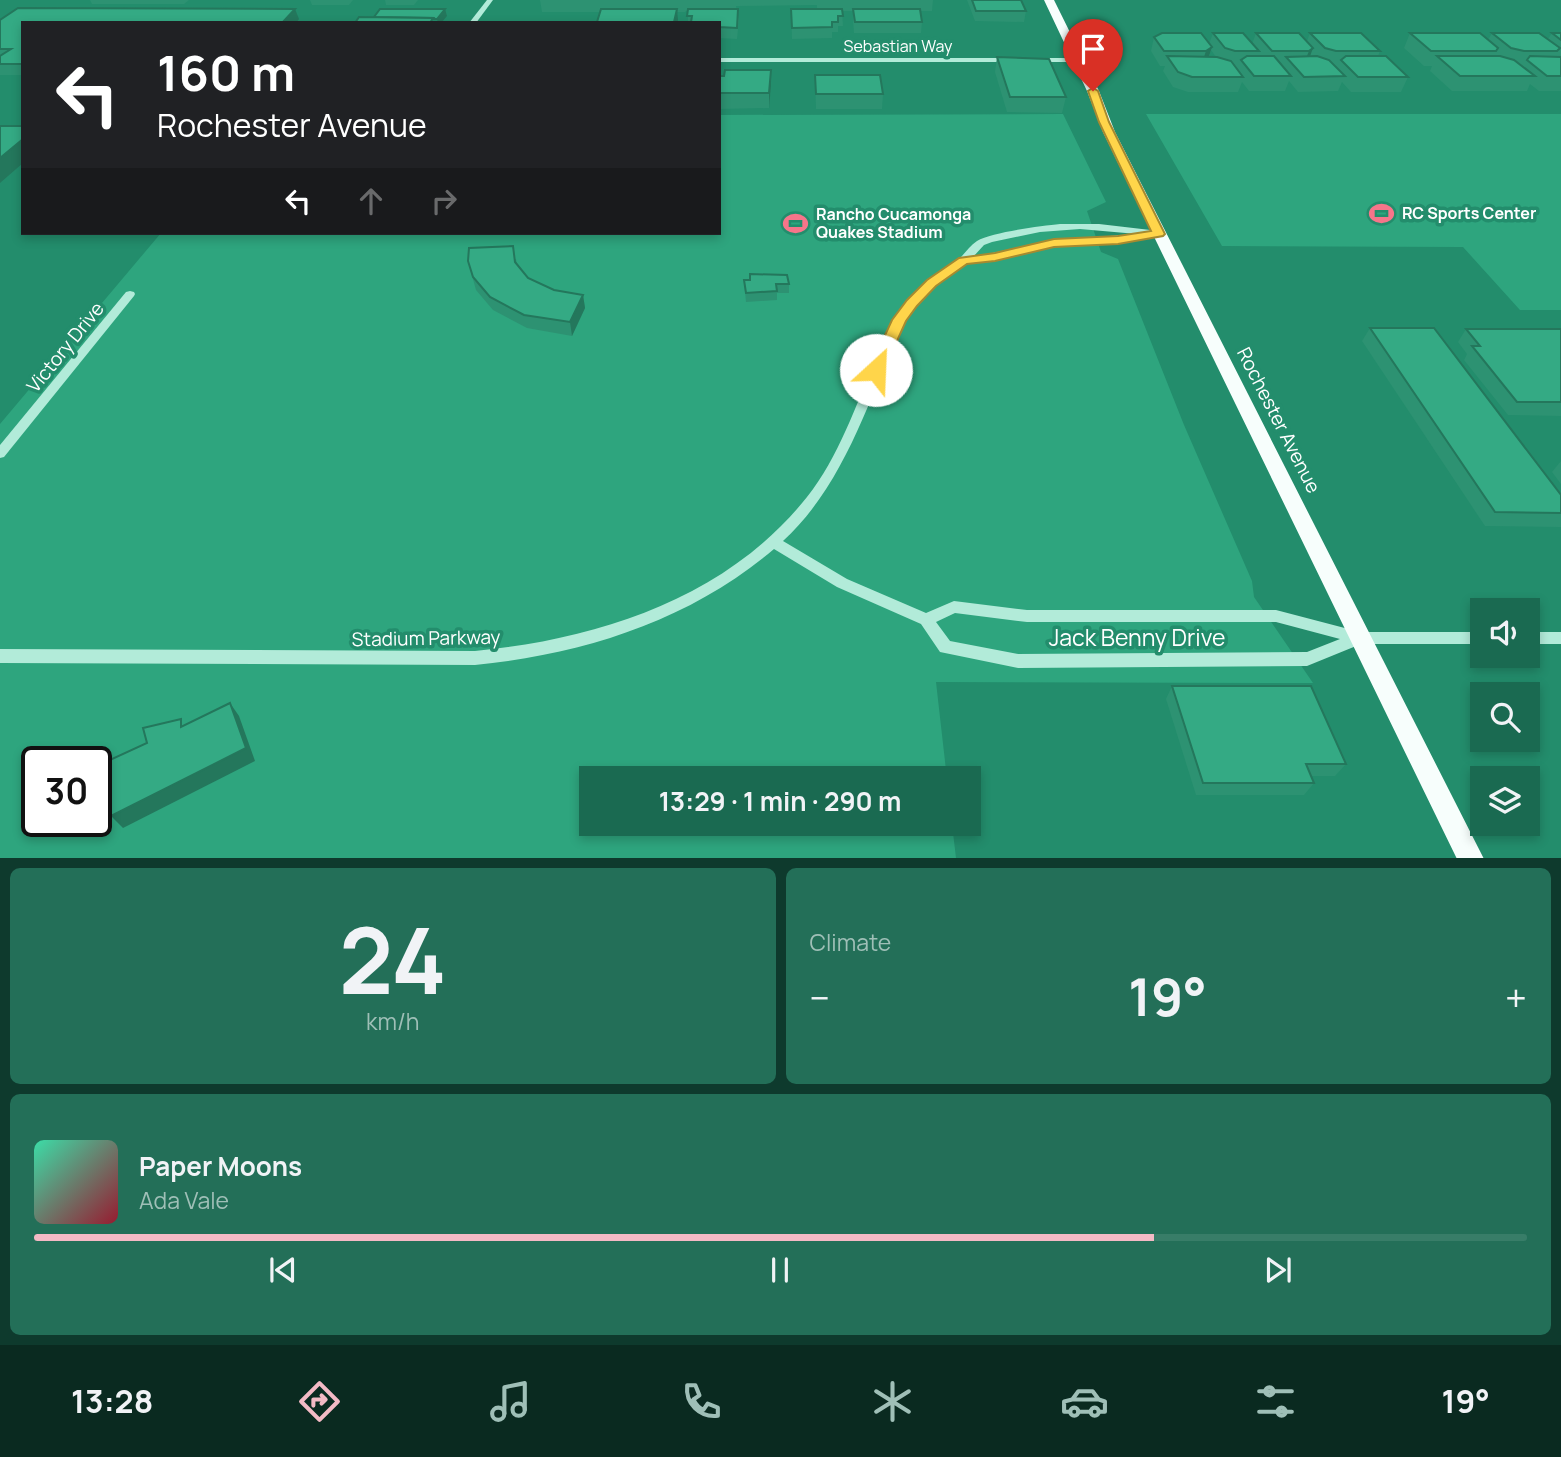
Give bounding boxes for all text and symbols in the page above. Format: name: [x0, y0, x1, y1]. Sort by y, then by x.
pin: [1063, 19, 1123, 91]
icon: arrive: [1074, 30, 1112, 68]
street label: Sebastian Way: [844, 35, 953, 57]
text: 160 m: [157, 39, 295, 106]
icon: left: [42, 49, 133, 140]
text: Rochester Avenue: [157, 103, 427, 147]
icon: left: [279, 182, 317, 220]
icon: ahead: [352, 182, 390, 220]
icon: right: [425, 182, 463, 220]
sports icon: RC Sports Center: [1368, 199, 1396, 227]
place label: RC Sports Center: [1402, 202, 1536, 224]
place label: Rancho Cucamonga Quakes Stadium: [816, 203, 971, 243]
sports icon: Rancho Cucamonga Quakes Stadium: [782, 209, 810, 237]
street label: Victory Drive: [20, 296, 110, 398]
position arrow: [839, 333, 913, 407]
street label: Rochester Avenue: [1231, 343, 1327, 497]
map controls: [1470, 598, 1540, 836]
button: sound: [1470, 598, 1540, 668]
street label: Jack Benny Drive: [1049, 621, 1225, 653]
street label: Stadium Parkway: [351, 624, 501, 652]
button: search: [1470, 682, 1540, 752]
speed limit sign: 30: [21, 746, 112, 837]
button: layers: [1470, 766, 1540, 836]
text: 13:29 · 1 min · 290 m: [659, 783, 901, 819]
text: 24: [339, 897, 447, 1021]
text: Climate: [810, 926, 891, 958]
text: 19°: [1128, 961, 1207, 1032]
text: −: [810, 971, 830, 1023]
text: +: [1505, 971, 1527, 1023]
text: km/h: [366, 1005, 420, 1037]
text: Paper Moons: [139, 1148, 302, 1184]
text: Ada Vale: [139, 1184, 229, 1216]
icon: previous: [264, 1251, 302, 1289]
icon: pause: [761, 1251, 799, 1289]
icon: next: [1259, 1251, 1297, 1289]
icon: directions: [295, 1377, 344, 1426]
icon: music: [486, 1377, 535, 1426]
icon: phone: [677, 1377, 726, 1426]
icon: climate: [868, 1377, 917, 1426]
icon: car: [1060, 1377, 1109, 1426]
icon: filters: [1251, 1377, 1300, 1426]
text: 13:28: [71, 1379, 153, 1423]
text: 19°: [1442, 1379, 1490, 1423]

